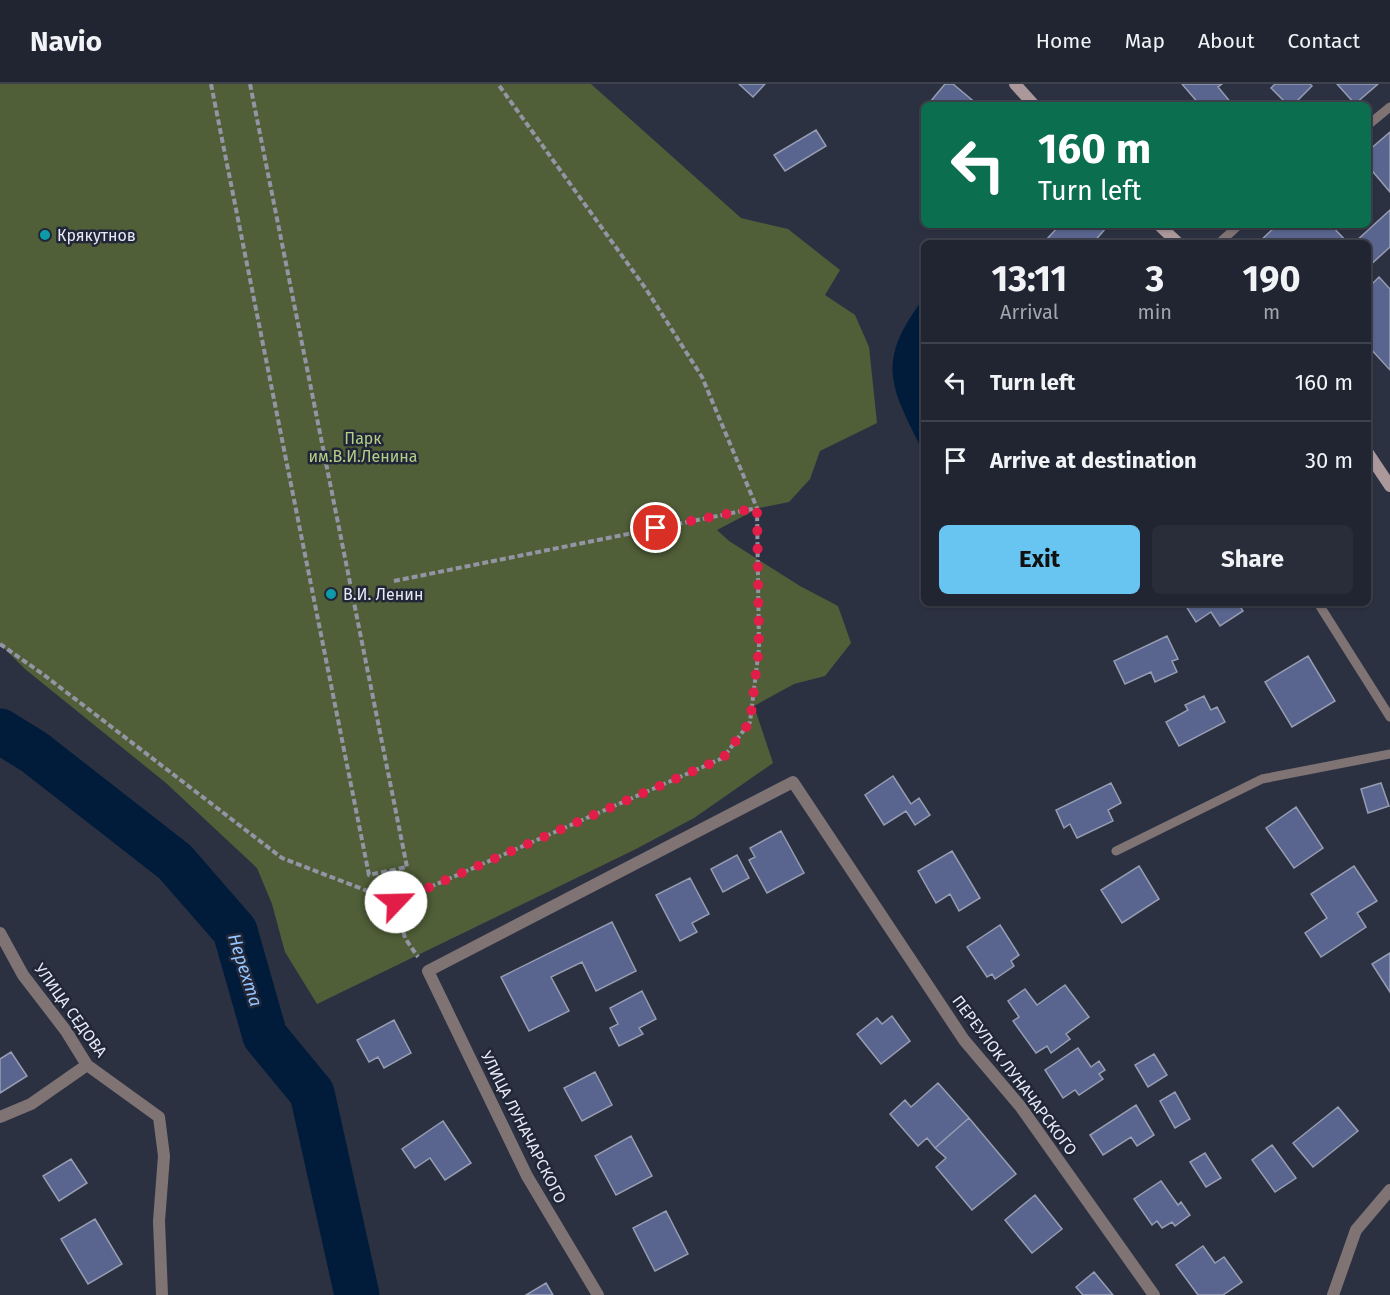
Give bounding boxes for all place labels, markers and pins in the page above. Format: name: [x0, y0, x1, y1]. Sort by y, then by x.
place label: Крякутнов: [57, 226, 136, 245]
marker: Крякутнов: [38, 228, 52, 242]
pin: [630, 502, 681, 553]
place label: В.И. Ленин: [343, 585, 423, 604]
marker: В.И. Ленин: [324, 587, 338, 601]

